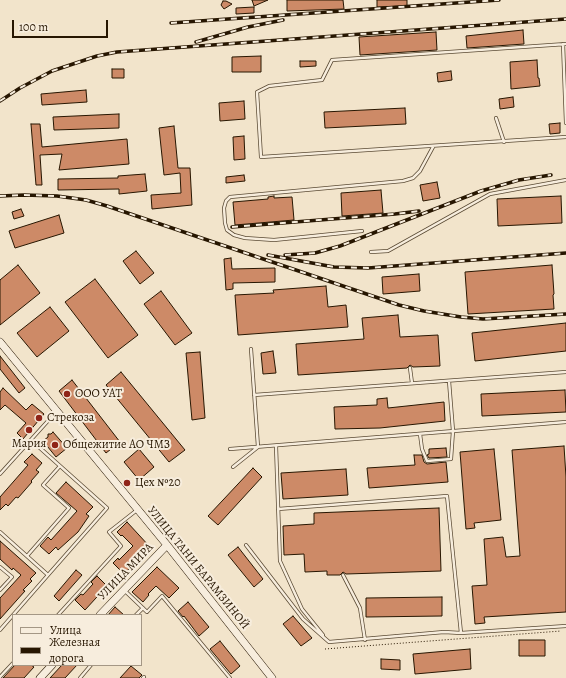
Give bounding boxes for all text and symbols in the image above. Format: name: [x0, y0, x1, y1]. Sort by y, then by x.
scale bar: [14, 12, 110, 38]
text: 100 m: [19, 19, 48, 35]
place label: ООО УАТ: [75, 387, 122, 401]
marker: ООО УАТ: [62, 389, 72, 399]
place label: Стрекоза: [47, 411, 94, 425]
marker: Стрекоза: [34, 413, 44, 423]
marker: Мария: [24, 425, 34, 435]
place label: Мария: [12, 437, 46, 451]
place label: Общежитие АО ЧМЗ: [63, 438, 170, 452]
marker: Общежитие АО ЧМЗ: [50, 440, 60, 450]
place label: Цех №20: [135, 476, 181, 490]
marker: Цех №20: [122, 478, 132, 488]
street label: УЛИЦА ТАНИ БАРАМЗИНОЙ: [144, 503, 252, 633]
street label: УЛИЦА МИРА: [95, 540, 157, 604]
legend: [12, 614, 142, 666]
text: Улица: [50, 622, 81, 638]
text: Железная дорога: [49, 634, 100, 666]

